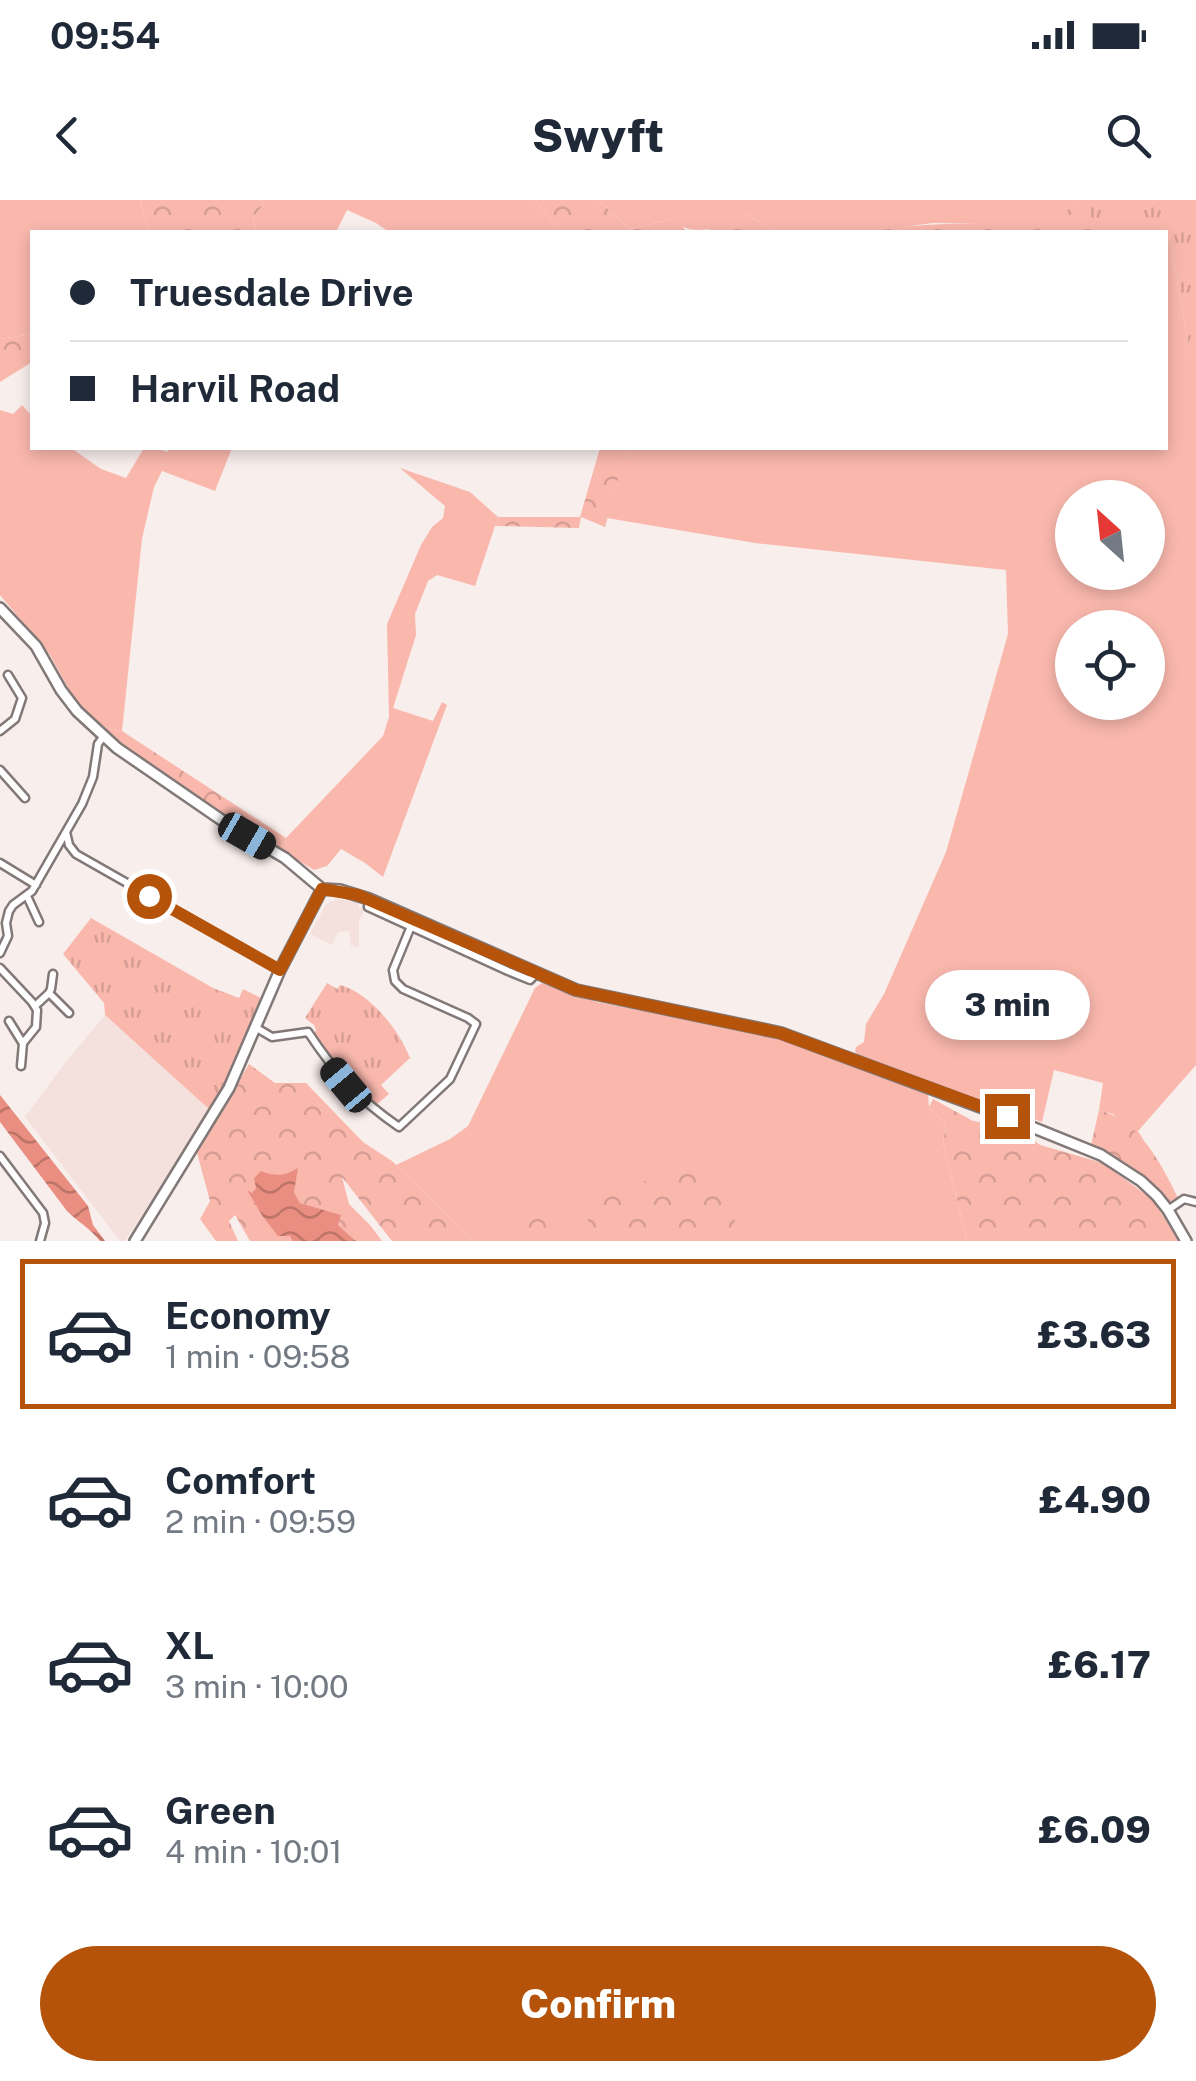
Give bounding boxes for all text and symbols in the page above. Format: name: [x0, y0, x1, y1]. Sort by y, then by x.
text: 09:54: [50, 13, 160, 58]
icon: back: [40, 108, 95, 163]
icon: search: [1101, 108, 1156, 163]
text: Swyft: [532, 109, 664, 162]
text: Truesdale Drive: [130, 270, 414, 315]
text: Harvil Road: [130, 366, 340, 411]
north arrow: [1055, 480, 1165, 590]
map controls: [1055, 480, 1165, 720]
button: locate: [1055, 610, 1165, 720]
car: [214, 808, 280, 864]
route start: [127, 874, 172, 919]
callout: 3 min: [924, 971, 1090, 1041]
text: 3 min: [965, 986, 1050, 1023]
car: [315, 1052, 377, 1118]
route end: [985, 1094, 1030, 1139]
icon: car: [45, 1289, 135, 1379]
text: Economy: [165, 1293, 331, 1338]
text: £3.63: [1037, 1312, 1151, 1357]
text: 1 min · 09:58: [165, 1338, 351, 1375]
icon: car: [45, 1454, 135, 1544]
text: Comfort: [165, 1458, 316, 1503]
text: £4.90: [1039, 1477, 1151, 1522]
text: 2 min · 09:59: [165, 1503, 356, 1540]
icon: car: [45, 1619, 135, 1709]
text: XL: [165, 1623, 214, 1668]
text: £6.17: [1048, 1642, 1151, 1687]
text: 3 min · 10:00: [165, 1668, 349, 1705]
icon: car: [45, 1784, 135, 1874]
text: Green: [165, 1788, 276, 1833]
text: £6.09: [1038, 1807, 1151, 1852]
text: 4 min · 10:01: [165, 1833, 342, 1870]
button: Confirm: [40, 1946, 1156, 2061]

